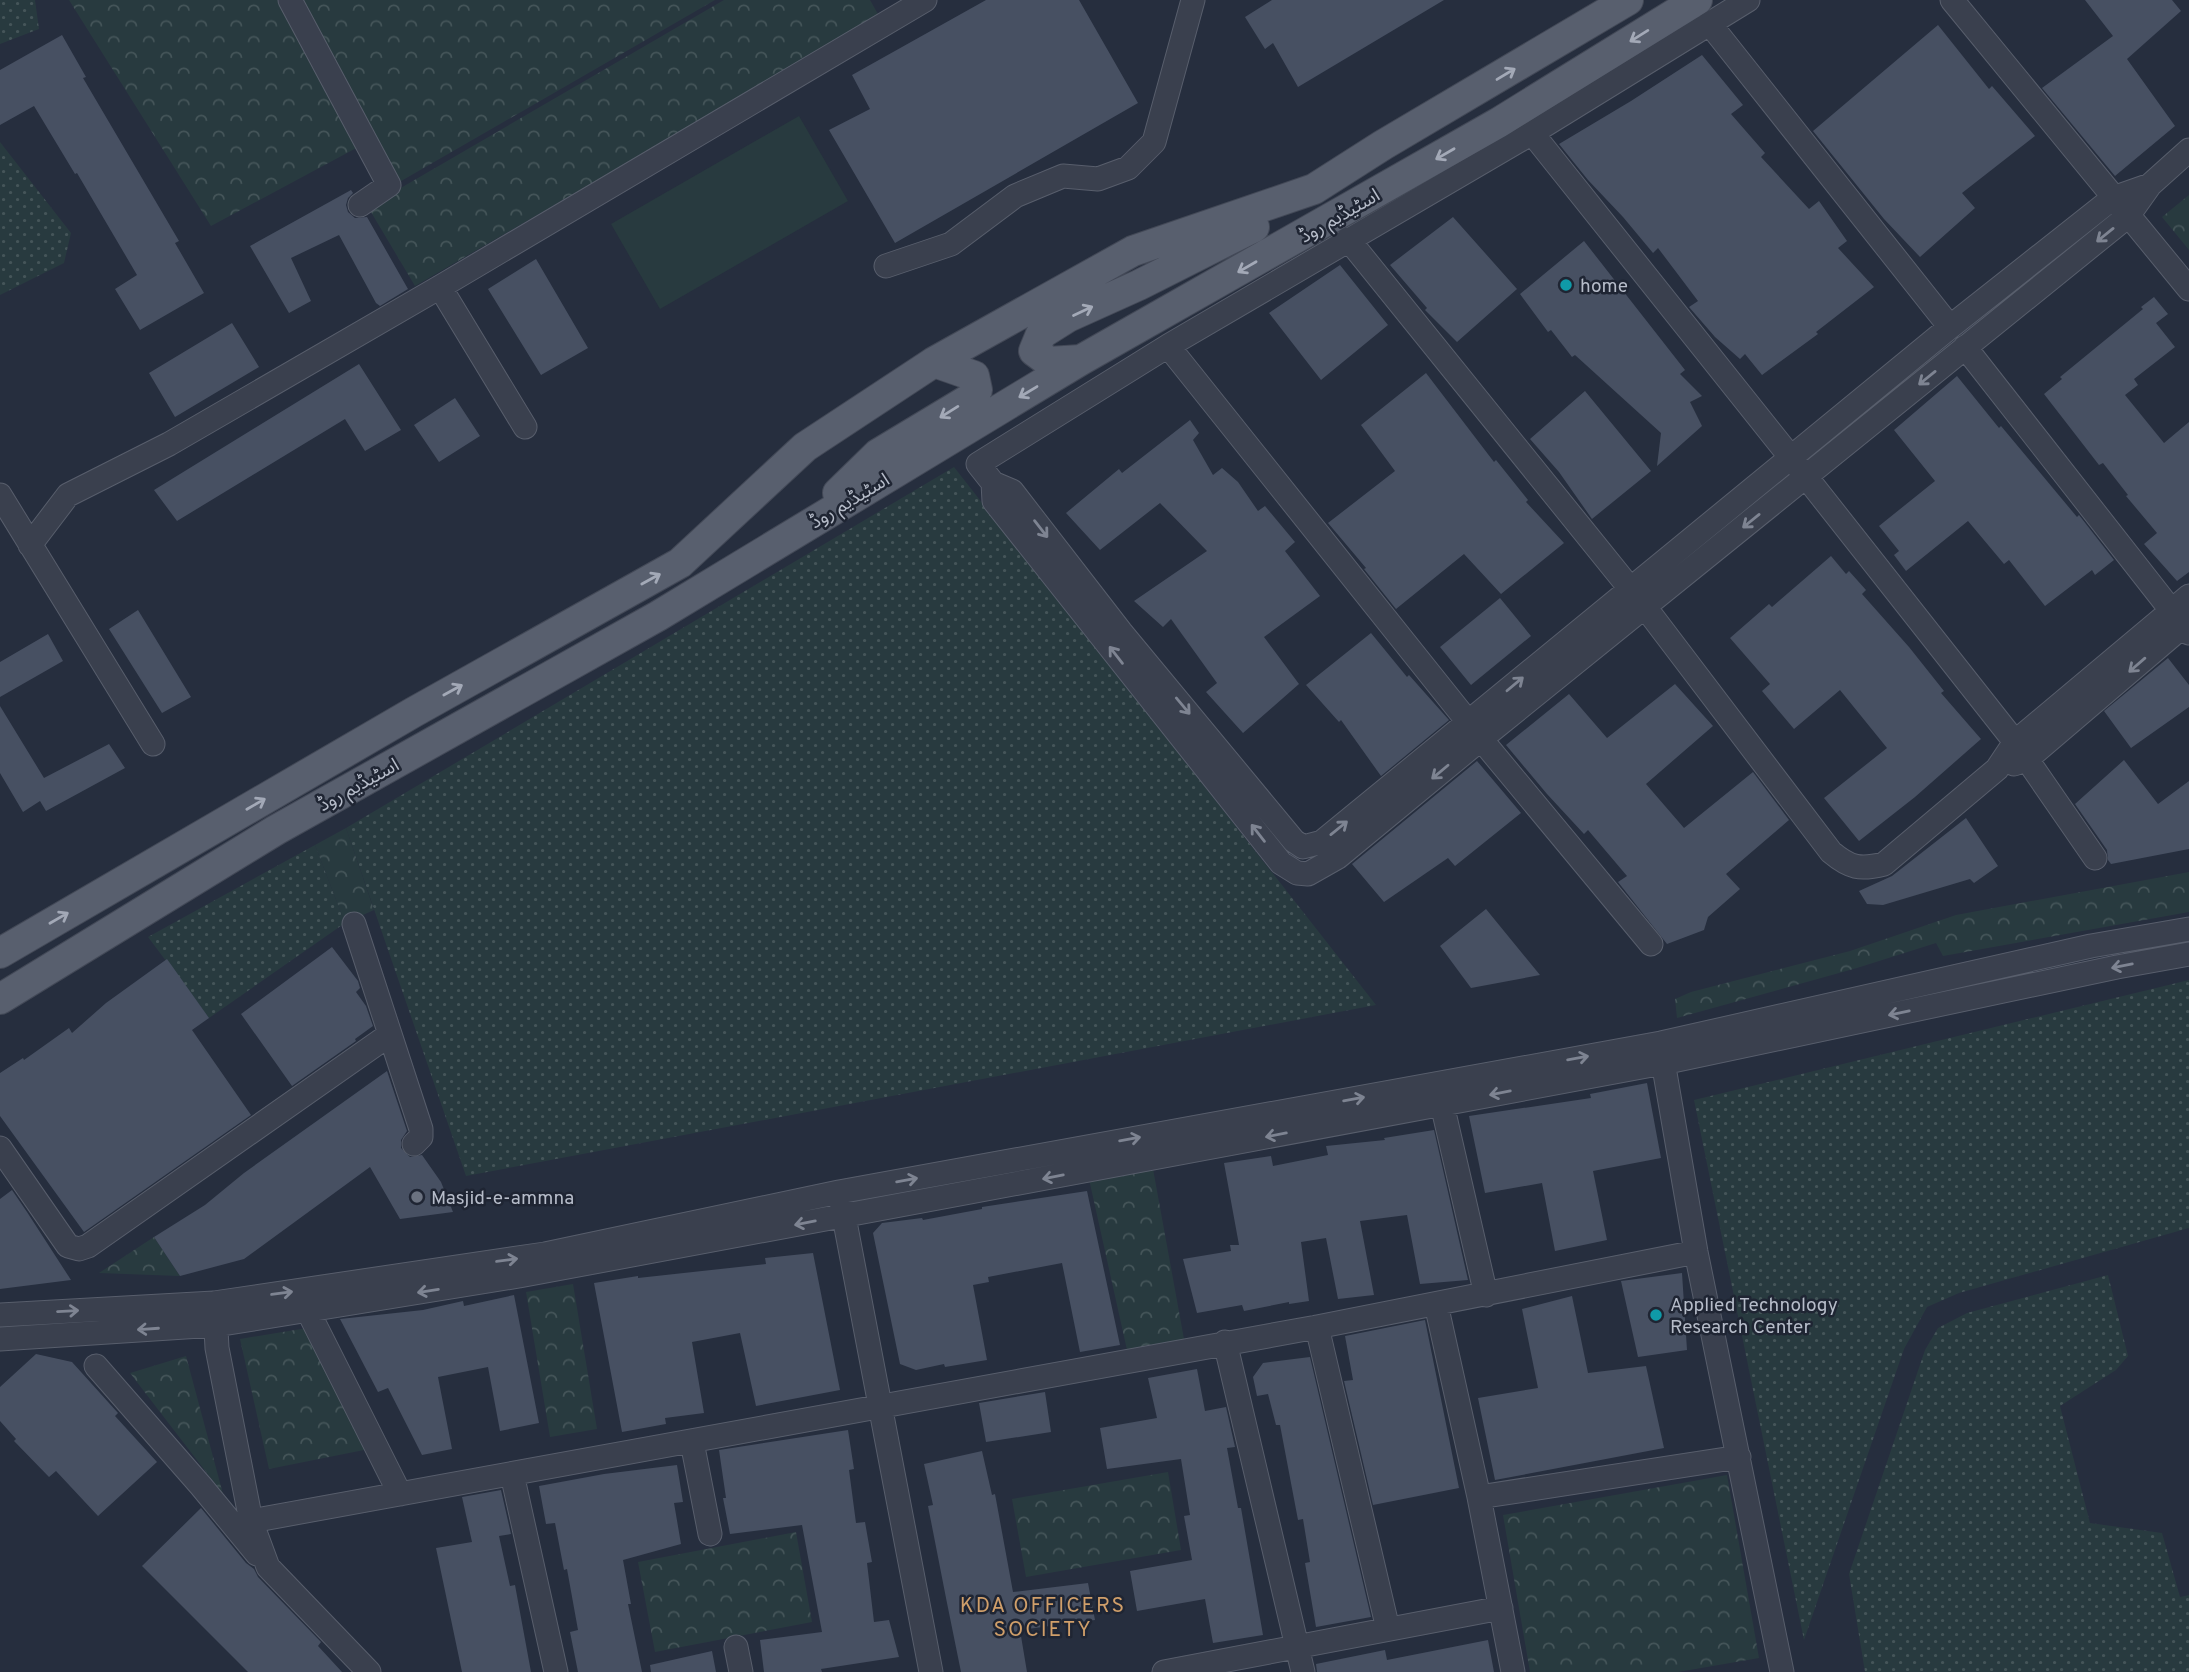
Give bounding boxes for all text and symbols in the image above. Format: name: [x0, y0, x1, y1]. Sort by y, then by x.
one-way arrow: [1630, 29, 1650, 43]
one-way arrow: [1495, 66, 1515, 80]
one-way arrow: [1435, 147, 1455, 161]
street label: اسٹیڈیم روڈ: [1295, 184, 1385, 250]
one-way arrow: [2096, 228, 2114, 243]
one-way arrow: [1237, 261, 1258, 274]
place label: home: [1580, 275, 1628, 299]
marker: home: [1558, 277, 1574, 293]
one-way arrow: [1072, 303, 1093, 317]
one-way arrow: [1919, 370, 1937, 385]
one-way arrow: [1019, 385, 1039, 399]
one-way arrow: [939, 406, 959, 420]
street label: اسٹیڈیم روڈ: [806, 468, 895, 536]
one-way arrow: [1742, 513, 1760, 529]
one-way arrow: [1033, 519, 1048, 537]
one-way arrow: [640, 572, 661, 585]
one-way arrow: [1109, 646, 1124, 665]
one-way arrow: [2128, 657, 2146, 673]
one-way arrow: [1506, 676, 1524, 692]
one-way arrow: [442, 683, 462, 697]
one-way arrow: [1175, 697, 1191, 715]
street label: اسٹیڈیم روڈ: [314, 754, 404, 819]
one-way arrow: [1432, 764, 1450, 780]
one-way arrow: [245, 797, 265, 811]
one-way arrow: [1330, 821, 1348, 836]
one-way arrow: [1250, 825, 1265, 843]
one-way arrow: [48, 911, 69, 924]
one-way arrow: [2111, 960, 2134, 974]
one-way arrow: [1888, 1007, 1911, 1020]
one-way arrow: [1566, 1051, 1589, 1065]
one-way arrow: [1489, 1087, 1512, 1100]
one-way arrow: [1342, 1092, 1365, 1105]
one-way arrow: [1265, 1129, 1288, 1142]
one-way arrow: [1118, 1132, 1141, 1145]
one-way arrow: [1042, 1170, 1065, 1184]
one-way arrow: [895, 1173, 917, 1186]
place label: Masjid-e-ammna: [431, 1187, 574, 1211]
marker: Masjid-e-ammna: [409, 1189, 425, 1205]
one-way arrow: [794, 1216, 817, 1230]
one-way arrow: [495, 1253, 518, 1266]
one-way arrow: [417, 1285, 440, 1298]
one-way arrow: [270, 1286, 293, 1299]
place label: Applied Technology Research Center: [1670, 1294, 1838, 1340]
one-way arrow: [56, 1304, 79, 1317]
marker: Applied Technology Research Center: [1648, 1307, 1664, 1323]
one-way arrow: [137, 1323, 160, 1336]
district label: KDA OFFICERS SOCIETY: [960, 1593, 1126, 1644]

